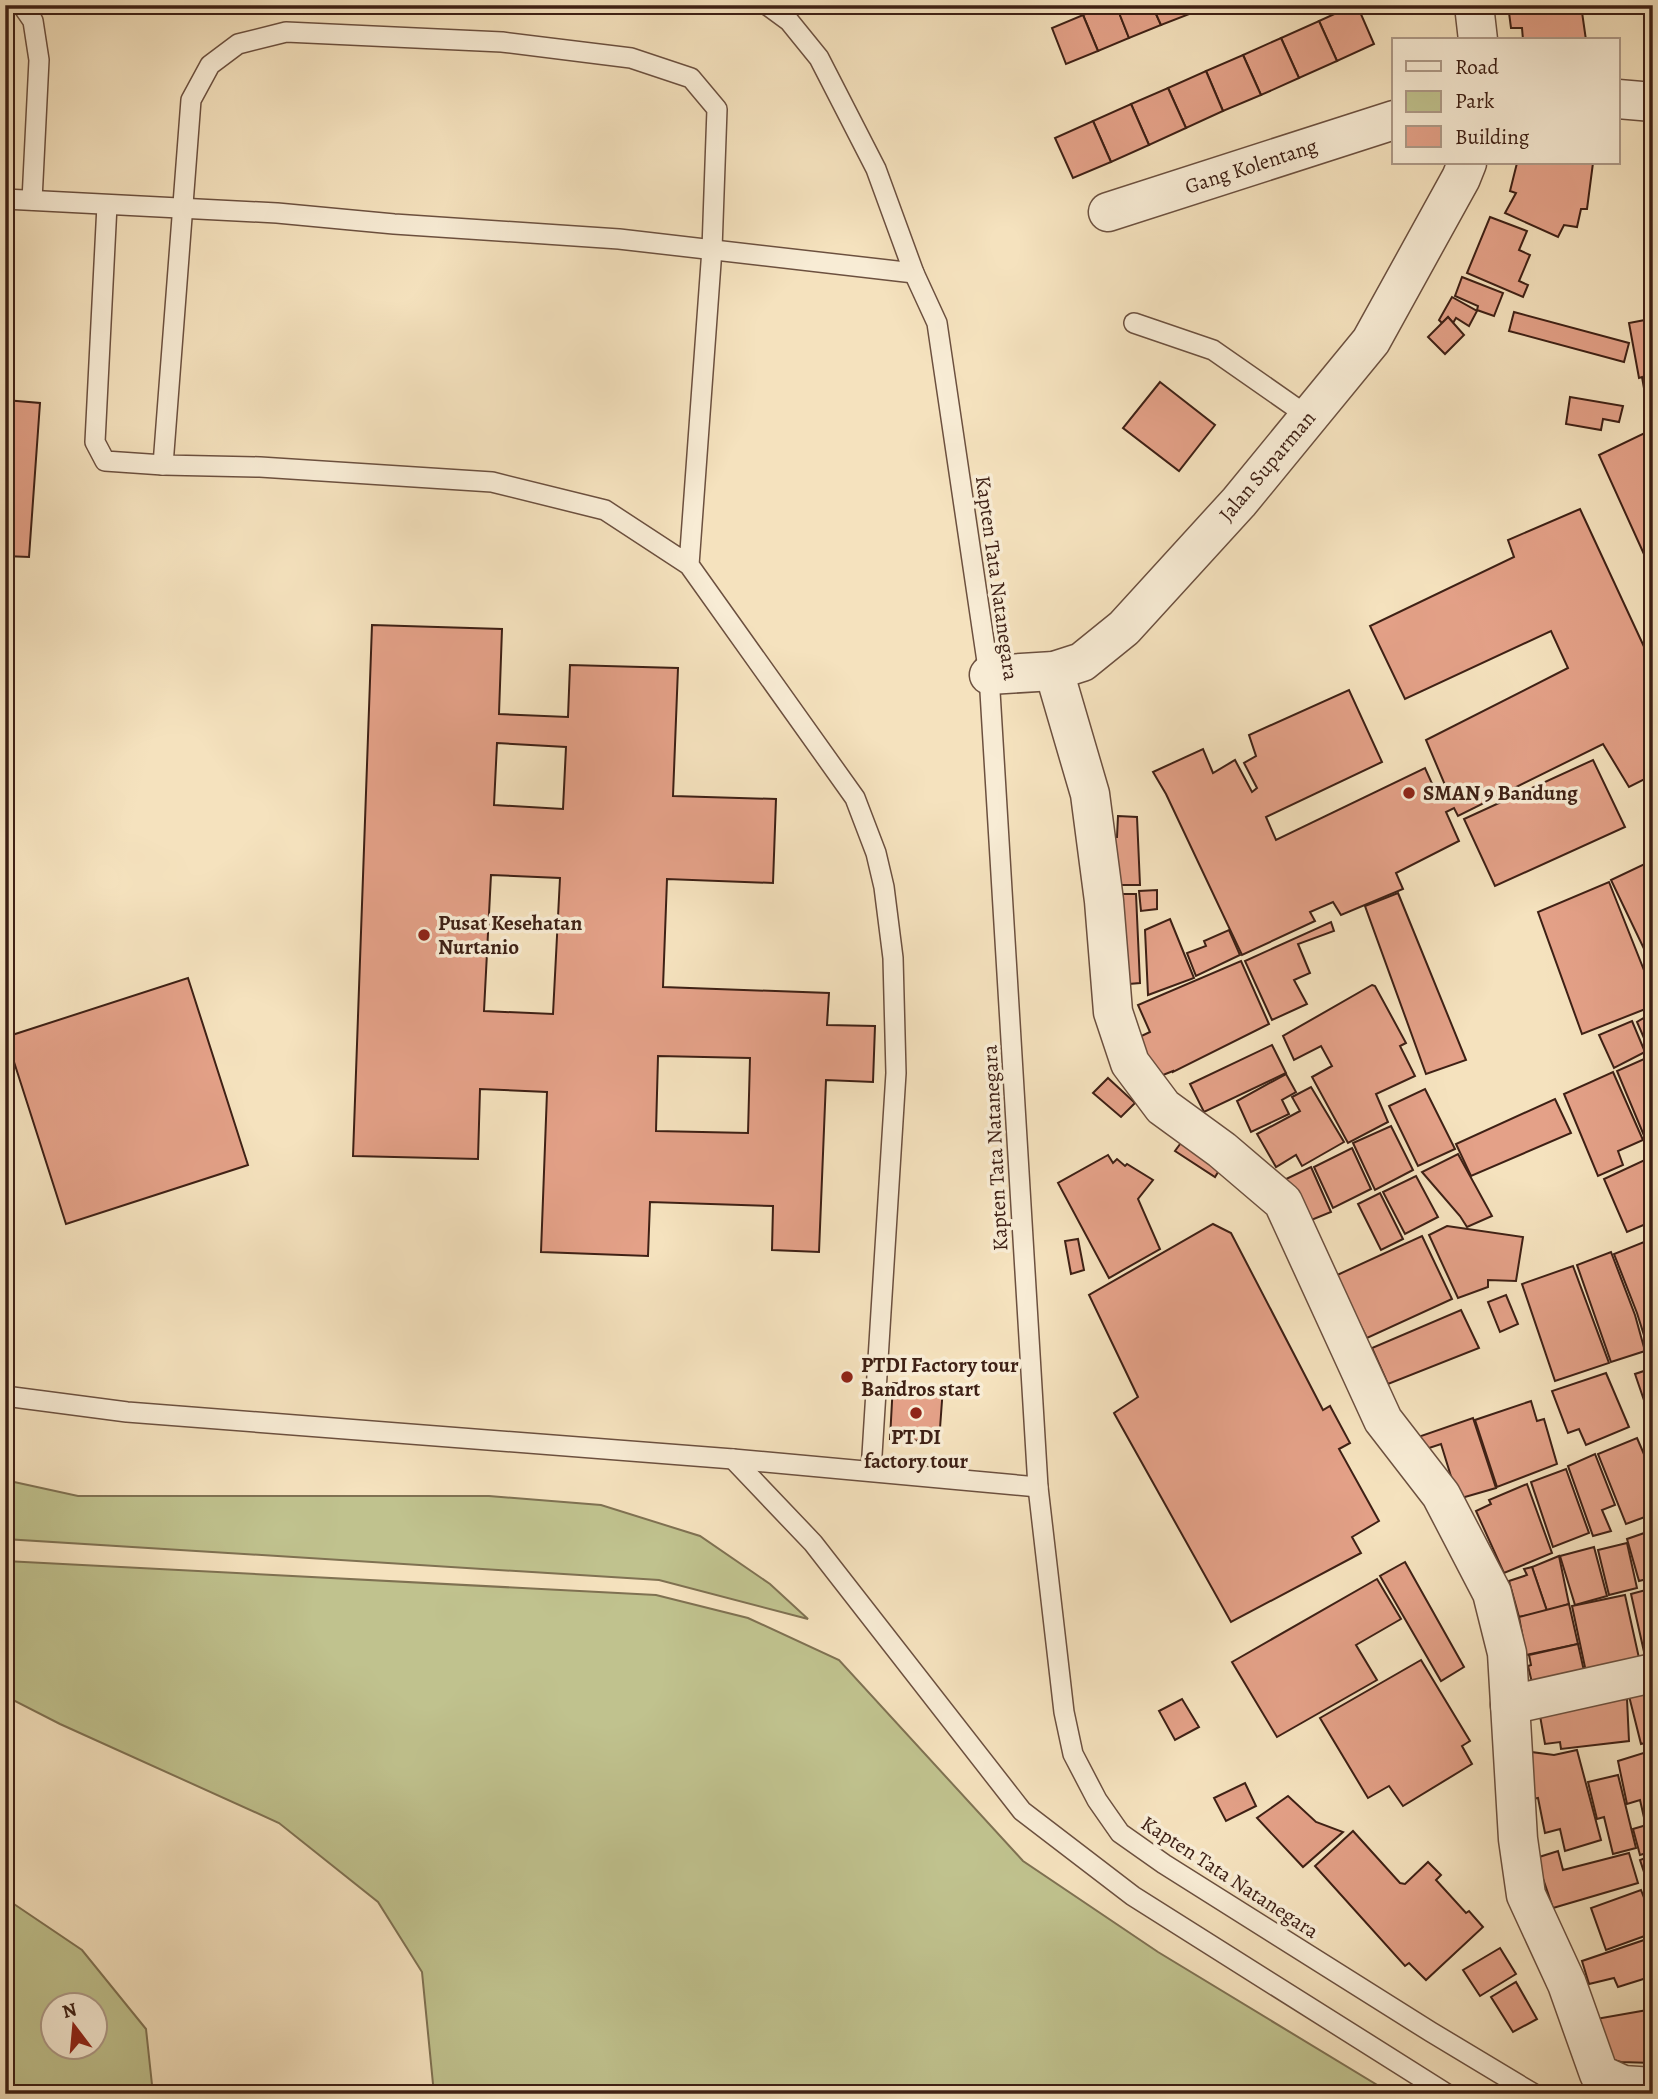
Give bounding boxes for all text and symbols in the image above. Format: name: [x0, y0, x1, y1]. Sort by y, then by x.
legend: [1392, 38, 1620, 164]
text: Road: [1455, 53, 1499, 81]
text: Park: [1455, 87, 1495, 115]
text: Building: [1455, 123, 1530, 151]
street label: Gang Kolentang: [1181, 131, 1321, 201]
street label: Jalan Suparman: [1212, 405, 1322, 527]
street label: Kapten Tata Natanegara: [969, 474, 1025, 682]
place label: SMAN 9 Bandung: [1423, 779, 1578, 807]
marker: SMAN 9 Bandung: [1401, 785, 1417, 801]
place label: Pusat Kesehatan Nurtanio: [438, 909, 583, 961]
marker: Pusat Kesehatan Nurtanio: [416, 927, 432, 943]
street label: Kapten Tata Natanegara: [976, 1044, 1014, 1252]
place label: PTDI Factory tour Bandros start: [861, 1351, 1019, 1403]
marker: PTDI Factory tour Bandros start: [839, 1369, 855, 1385]
marker: PT DI factory tour: [908, 1405, 924, 1421]
place label: PT DI factory tour: [864, 1423, 968, 1475]
street label: Kapten Tata Natanegara: [1136, 1809, 1324, 1945]
north arrow: [38, 1990, 108, 2060]
text: N: [59, 1996, 80, 2025]

